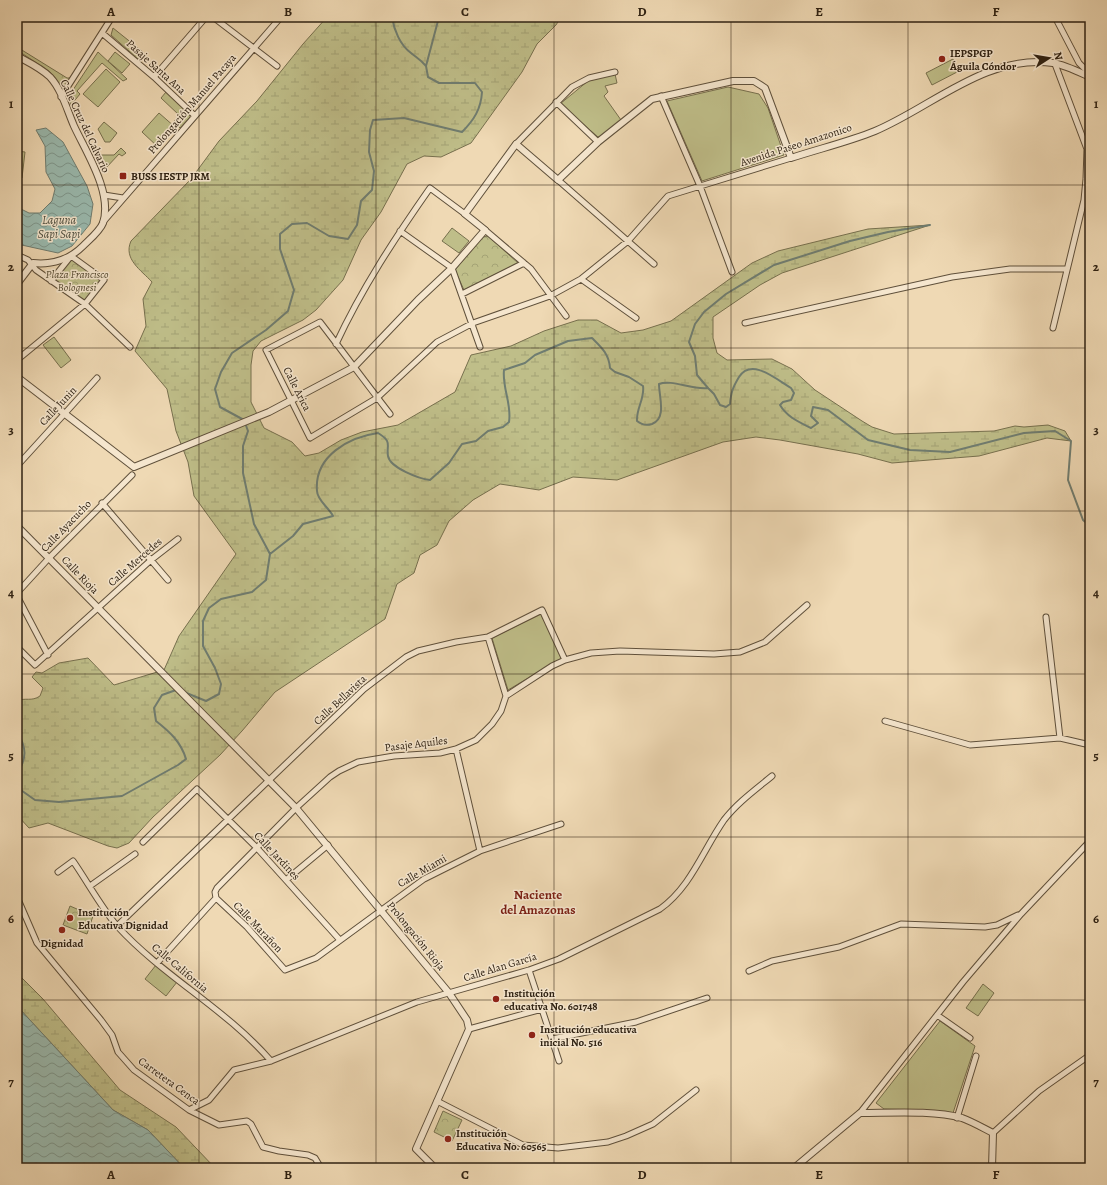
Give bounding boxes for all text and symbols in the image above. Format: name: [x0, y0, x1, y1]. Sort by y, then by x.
text: A: [106, 3, 116, 20]
text: B: [284, 3, 292, 20]
text: C: [461, 3, 469, 20]
text: D: [637, 3, 647, 20]
text: E: [815, 3, 823, 20]
text: F: [993, 3, 1000, 20]
street label: Pasaje Santa Ana: [123, 36, 190, 98]
north arrow: [1029, 38, 1069, 78]
place label: IEPSPGP Águila Cóndor: [949, 46, 1017, 74]
street label: Prolongación Manuel Pacaya: [144, 50, 240, 157]
text: N: [1050, 51, 1066, 62]
marker: IEPSPGP Águila Cóndor: [937, 54, 947, 64]
street label: Calle Cruz del Calvario: [57, 77, 113, 176]
text: 1: [9, 95, 14, 112]
text: 1: [1094, 95, 1099, 112]
street label: Avenida Paseo Amazonico: [737, 120, 854, 170]
place label: BUSS IESTP JRM: [131, 169, 210, 184]
marker: BUSS IESTP JRM: [118, 171, 128, 181]
water label: Laguna Sapi Sapi: [38, 212, 80, 242]
text: 2: [8, 258, 15, 275]
text: 2: [1093, 258, 1100, 275]
park label: Plaza Francisco Bolognesi: [46, 267, 109, 295]
street label: Calle Arica: [279, 364, 315, 414]
street label: Calle Junin: [36, 383, 80, 429]
text: 3: [8, 421, 14, 438]
text: 3: [1093, 421, 1099, 438]
street label: Calle Ayacucho: [37, 496, 95, 555]
street label: Calle Mercedes: [105, 534, 165, 590]
street label: Calle Rioja: [58, 553, 103, 598]
text: 4: [8, 584, 14, 601]
text: 4: [1093, 584, 1099, 601]
street label: Calle Bellavista: [310, 671, 370, 728]
street label: Pasaje Aquiles: [384, 733, 448, 755]
text: 5: [8, 747, 14, 764]
text: 5: [1093, 747, 1099, 764]
street label: Calle Jardines: [251, 828, 303, 884]
street label: Calle Miami: [395, 851, 449, 891]
district label: Naciente del Amazonas: [500, 886, 576, 918]
street label: Calle Marañon: [230, 898, 286, 956]
street label: Prolongación Rioja: [384, 898, 449, 974]
place label: Institución Educativa Dignidad: [78, 905, 168, 933]
text: 6: [8, 910, 14, 927]
text: 6: [1093, 910, 1099, 927]
marker: Institución Educativa Dignidad: [65, 913, 75, 923]
marker: Dignidad: [57, 925, 67, 935]
place label: Dignidad: [41, 936, 84, 951]
street label: Calle California: [148, 940, 212, 997]
street label: Calle Alan García: [461, 948, 539, 985]
place label: Institución educativa No. 601748: [504, 986, 598, 1014]
marker: Institución educativa No. 601748: [491, 994, 501, 1004]
place label: Institución educativa inicial No. 516: [540, 1022, 638, 1050]
marker: Institución educativa inicial No. 516: [527, 1030, 537, 1040]
street label: Carretera Cenca: [135, 1054, 203, 1109]
text: 7: [8, 1073, 14, 1090]
text: 7: [1093, 1073, 1099, 1090]
place label: Institución Educativa No. 60565: [456, 1126, 547, 1154]
marker: Institución Educativa No. 60565: [443, 1134, 453, 1144]
text: A: [106, 1166, 116, 1183]
text: B: [284, 1166, 292, 1183]
text: C: [461, 1166, 469, 1183]
text: D: [637, 1166, 647, 1183]
text: E: [815, 1166, 823, 1183]
text: F: [993, 1166, 1000, 1183]

